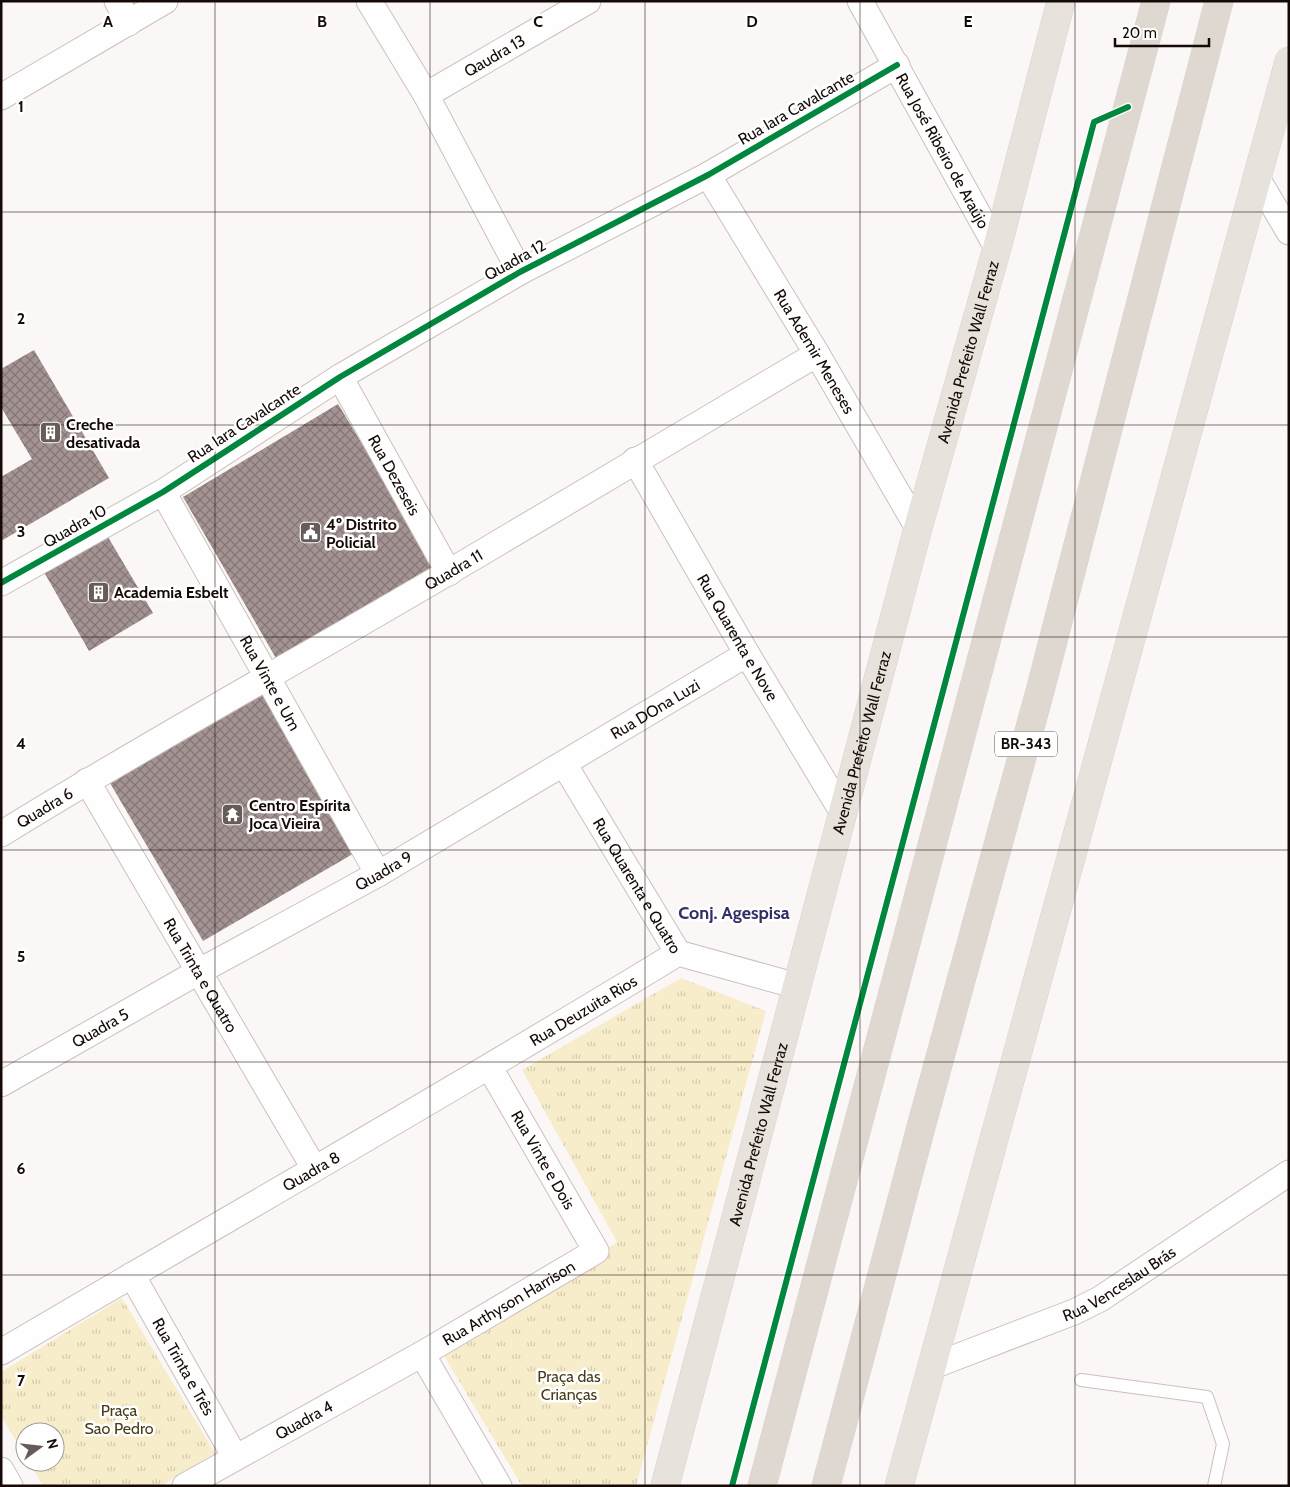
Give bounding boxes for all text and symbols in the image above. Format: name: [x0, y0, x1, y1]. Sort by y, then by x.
text: A: [103, 12, 113, 31]
text: B: [317, 12, 327, 31]
text: C: [533, 12, 543, 31]
text: D: [746, 12, 758, 31]
text: E: [963, 12, 973, 31]
scale bar: [1115, 15, 1209, 47]
text: 20 m: [1122, 24, 1157, 42]
street label: Qaudra 13: [460, 30, 528, 80]
street label: Rua Iara Cavalcante: [735, 67, 857, 149]
street label: Rua José Ribeiro de Araújo: [892, 69, 994, 232]
text: 1: [18, 97, 24, 116]
street label: Quadra 12: [481, 235, 549, 285]
street label: Avenida Prefeito Wall Ferraz: [933, 258, 1003, 445]
street label: Rua Ademir Meneses: [770, 285, 859, 417]
text: 2: [17, 309, 25, 328]
street label: Rua Iara Cavalcante: [184, 379, 304, 467]
place label: Creche desativada: [66, 415, 140, 452]
building icon: Creche desativada: [38, 421, 62, 445]
street label: Rua Dezeseis: [364, 431, 425, 519]
street label: Quadra 10: [40, 500, 110, 552]
place label: 4º Distrito Policial: [326, 515, 397, 552]
public building icon: 4º Distrito Policial: [298, 521, 322, 545]
text: 3: [17, 522, 25, 541]
street label: Quadra 11: [421, 545, 486, 594]
street label: Rua Quarenta e Nove: [693, 571, 782, 704]
building icon: Academia Esbelt: [86, 580, 110, 604]
place label: Academia Esbelt: [114, 583, 229, 602]
street label: Rua Vinte e Um: [236, 632, 305, 734]
street label: Avenida Prefeito Wall Ferraz: [828, 648, 895, 836]
street label: Rua DOna Luzi: [607, 675, 703, 743]
road number: BR-343: [995, 732, 1057, 756]
text: 4: [16, 734, 26, 753]
street label: Quadra 6: [13, 783, 76, 832]
place label: Centro Espírita Joca Vieira: [248, 796, 350, 833]
temple icon: Centro Espírita Joca Vieira: [221, 802, 245, 826]
street label: Rua Quarenta e Quatro: [589, 814, 686, 957]
street label: Quadra 9: [352, 847, 415, 894]
district label: Conj. Agespisa: [678, 902, 790, 924]
street label: Rua Trinta e Quatro: [160, 914, 242, 1036]
text: 5: [17, 947, 25, 966]
street label: Rua Deuzuita Rios: [526, 971, 641, 1050]
street label: Quadra 5: [68, 1004, 132, 1051]
street label: Avenida Prefeito Wall Ferraz: [725, 1040, 791, 1228]
street label: Rua Vinte e Dois: [507, 1107, 579, 1213]
street label: Quadra 8: [279, 1147, 343, 1195]
text: 6: [17, 1159, 26, 1178]
street label: Rua Venceslau Brás: [1060, 1242, 1179, 1325]
street label: Rua Arthyson Harrison: [439, 1256, 578, 1349]
street label: Rua Trinta e Três: [149, 1314, 219, 1419]
park label: Praça das Crianças: [537, 1367, 601, 1404]
text: 7: [17, 1371, 26, 1390]
street label: Quadra 4: [272, 1396, 336, 1443]
park label: Praça Sao Pedro: [84, 1401, 154, 1438]
north arrow: [15, 1422, 65, 1472]
text: N: [43, 1437, 63, 1451]

